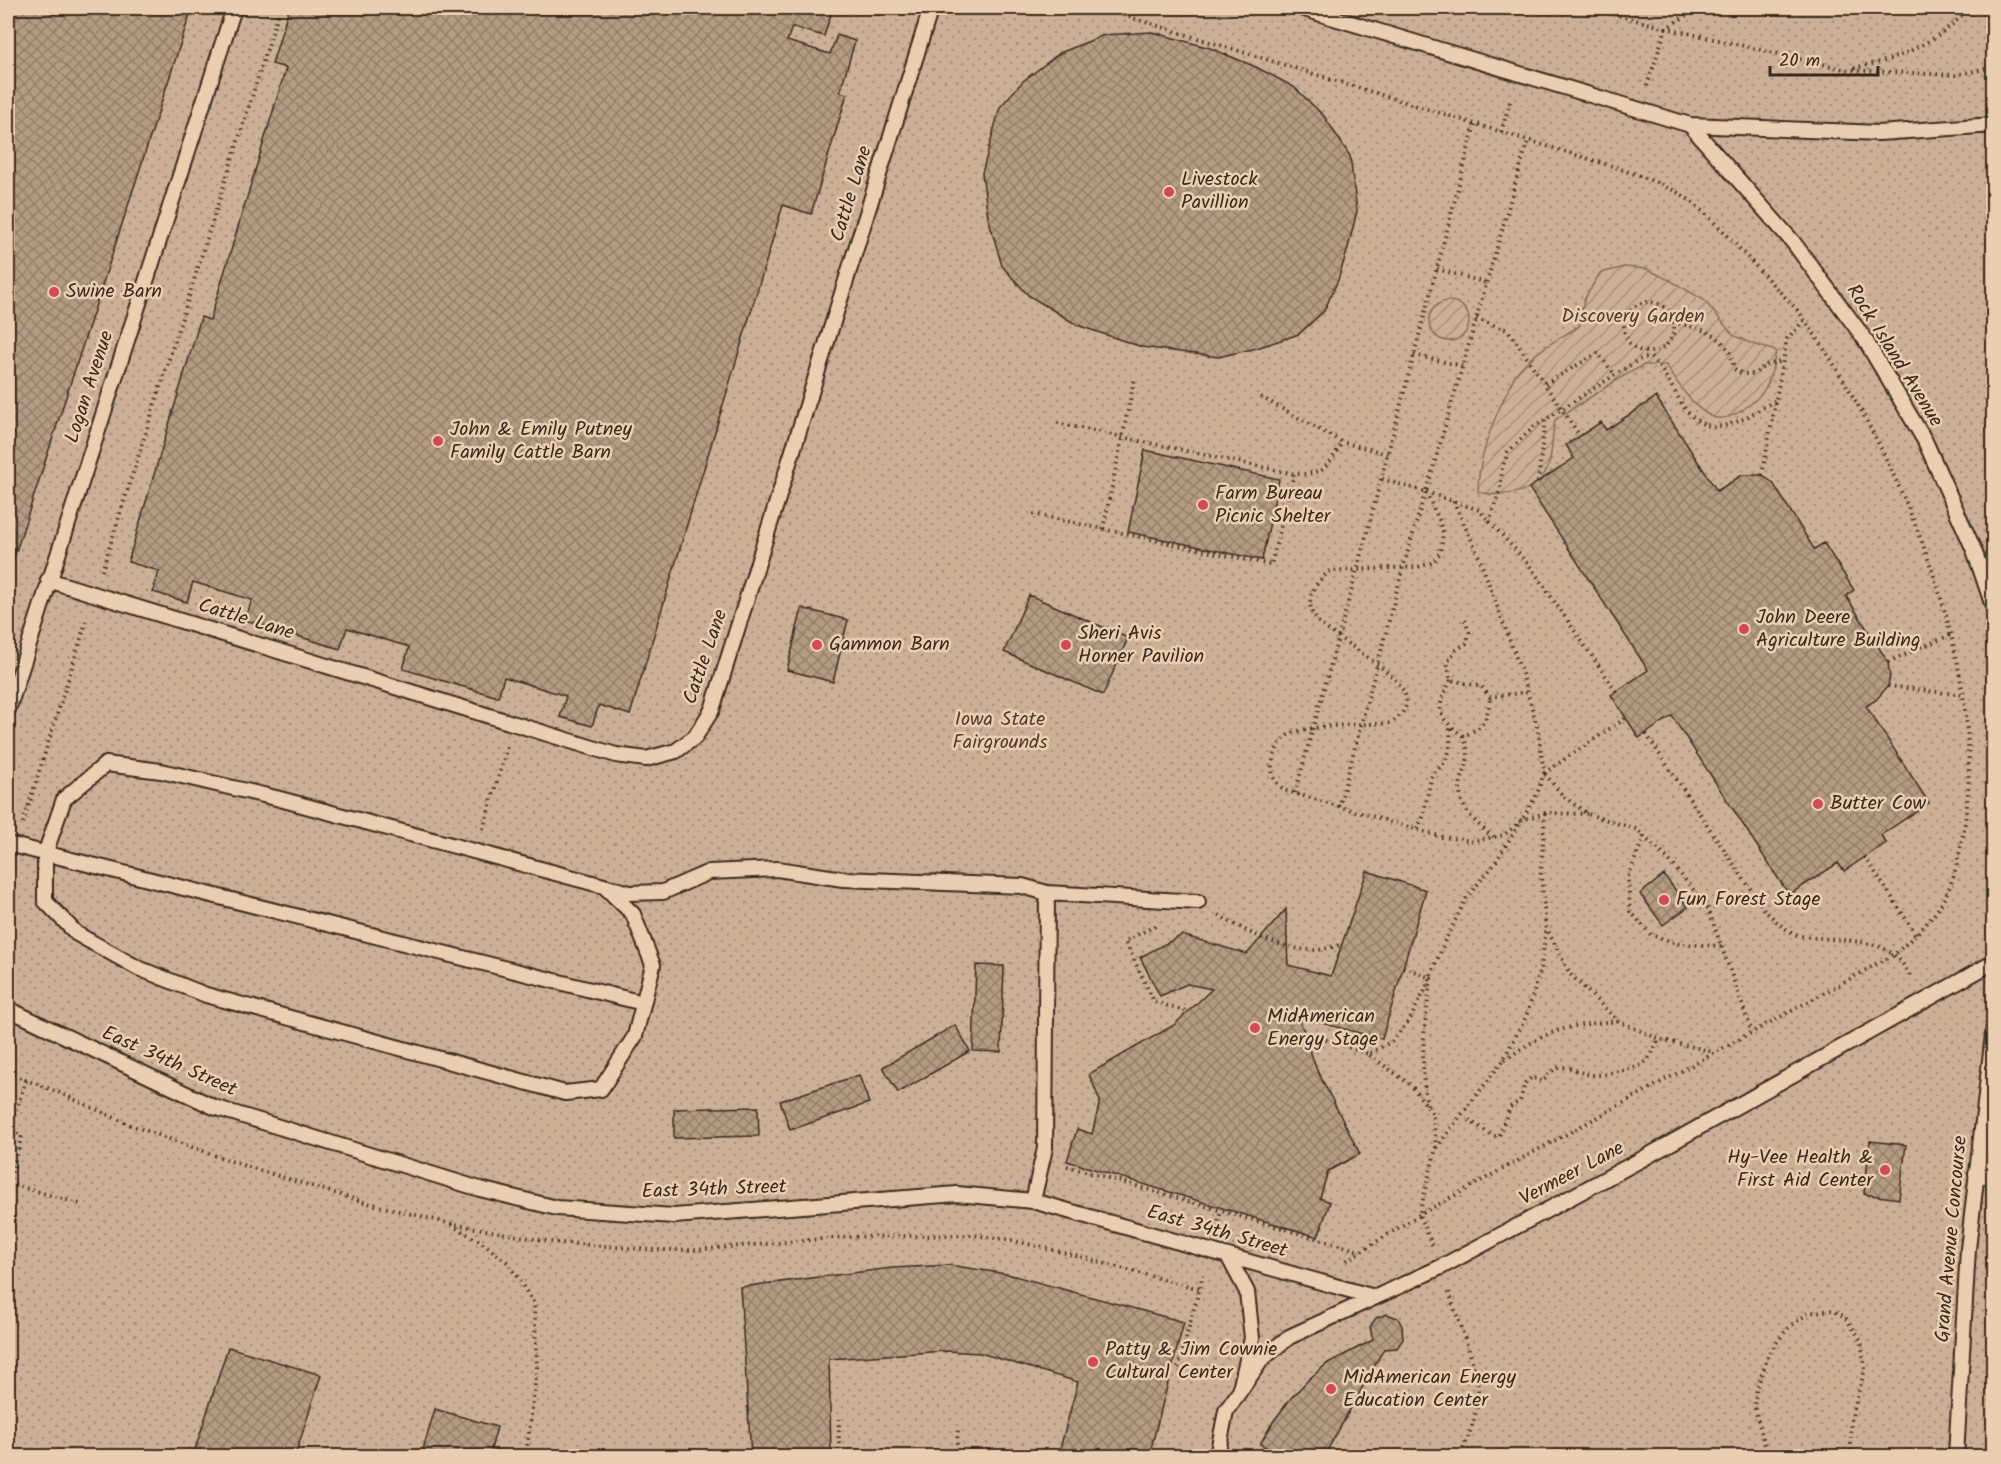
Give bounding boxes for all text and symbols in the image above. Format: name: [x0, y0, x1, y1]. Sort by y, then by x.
scale bar: [1770, 39, 1878, 77]
text: 20 m: [1779, 47, 1820, 76]
street label: Cattle Lane: [822, 142, 882, 246]
place label: Livestock Pavillion: [1181, 164, 1258, 219]
marker: Livestock Pavillion: [1162, 185, 1176, 199]
place label: Swine Barn: [66, 276, 162, 308]
street label: Rock Island Avenue: [1837, 278, 1951, 434]
marker: Swine Barn: [47, 285, 61, 299]
park label: Discovery Garden: [1561, 301, 1705, 333]
street label: Logan Avenue: [57, 327, 123, 447]
place label: John & Emily Putney Family Cattle Barn: [450, 414, 632, 469]
marker: John & Emily Putney Family Cattle Barn: [431, 434, 445, 448]
place label: Farm Bureau Picnic Shelter: [1215, 478, 1332, 533]
marker: Farm Bureau Picnic Shelter: [1196, 498, 1210, 512]
street label: Cattle Lane: [194, 590, 298, 650]
place label: John Deere Agriculture Building: [1756, 602, 1920, 657]
street label: Cattle Lane: [675, 605, 737, 709]
place label: Sheri Avis Horner Pavilion: [1078, 618, 1204, 673]
marker: John Deere Agriculture Building: [1737, 622, 1751, 636]
place label: Gammon Barn: [829, 629, 950, 661]
marker: Gammon Barn: [810, 638, 824, 652]
marker: Sheri Avis Horner Pavilion: [1059, 638, 1073, 652]
park label: Iowa State Fairgrounds: [952, 704, 1048, 759]
place label: Butter Cow: [1830, 788, 1927, 820]
marker: Butter Cow: [1811, 797, 1825, 811]
place label: Fun Forest Stage: [1676, 884, 1820, 916]
marker: Fun Forest Stage: [1657, 893, 1671, 907]
place label: MidAmerican Energy Stage: [1267, 1001, 1378, 1056]
street label: East 34th Street: [96, 1018, 242, 1106]
marker: MidAmerican Energy Stage: [1248, 1021, 1262, 1035]
street label: Vermeer Lane: [1514, 1133, 1630, 1215]
street label: Grand Avenue Concourse: [1927, 1134, 1977, 1344]
place label: Hy-Vee Health & First Aid Center: [1727, 1142, 1874, 1197]
marker: Hy-Vee Health & First Aid Center: [1878, 1163, 1892, 1177]
street label: East 34th Street: [641, 1171, 787, 1209]
street label: East 34th Street: [1143, 1197, 1291, 1267]
place label: Patty & Jim Cownie Cultural Center: [1105, 1334, 1277, 1389]
marker: Patty & Jim Cownie Cultural Center: [1086, 1355, 1100, 1369]
place label: MidAmerican Energy Education Center: [1343, 1362, 1516, 1417]
marker: MidAmerican Energy Education Center: [1324, 1382, 1338, 1396]

